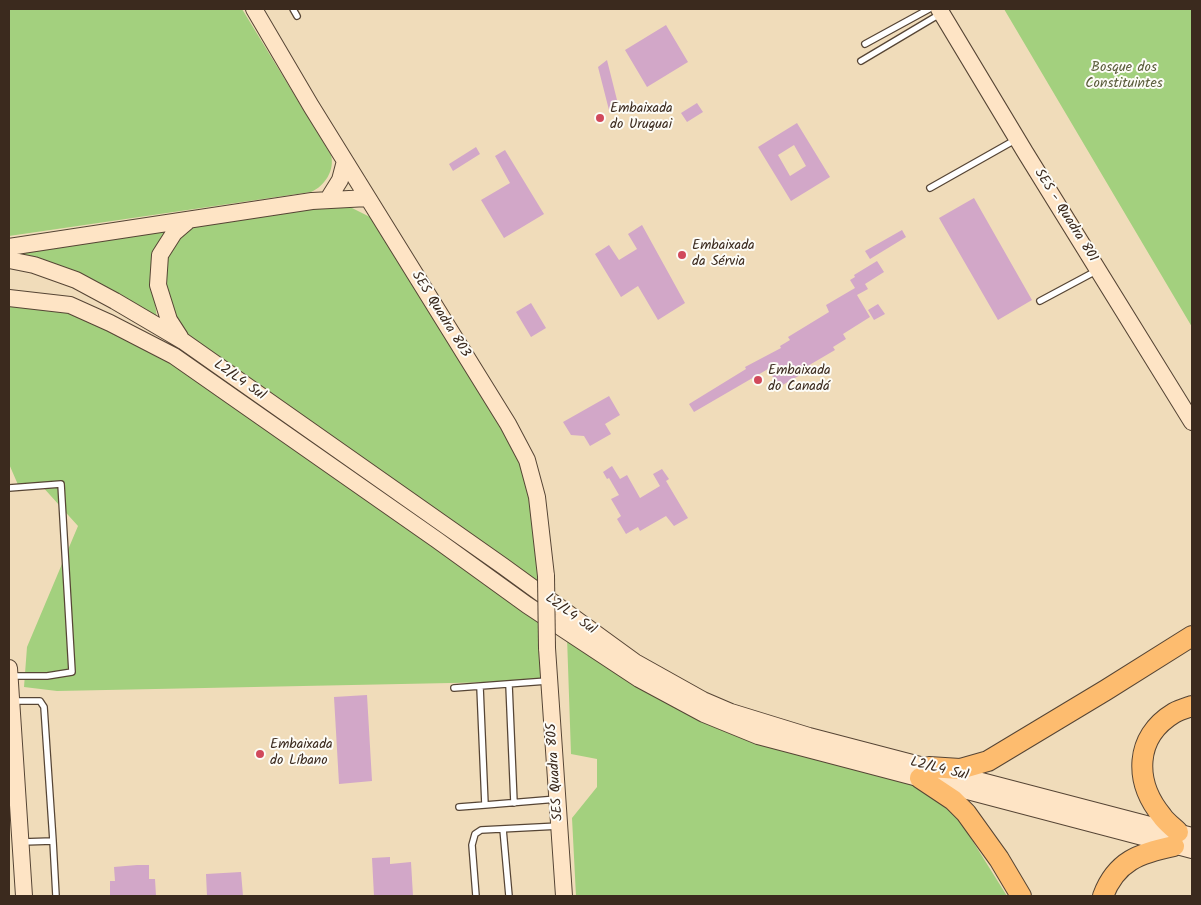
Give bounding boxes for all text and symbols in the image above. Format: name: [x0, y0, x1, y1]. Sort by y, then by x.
park label: Bosque dos Constituintes: [1085, 61, 1163, 94]
place label: Embaixada do Uruguai: [610, 102, 673, 134]
marker: Embaixada do Uruguai: [594, 112, 606, 124]
street label: SES - Quadra 801: [1030, 166, 1100, 266]
place label: Embaixada da Sérvia: [692, 239, 755, 272]
marker: Embaixada da Sérvia: [676, 249, 688, 261]
street label: SES Quadra 803: [407, 269, 473, 361]
street label: L2/L4 Sul: [210, 357, 268, 405]
place label: Embaixada do Canadá: [768, 364, 831, 397]
marker: Embaixada do Canadá: [752, 374, 764, 386]
street label: L2/L4 Sul: [541, 591, 599, 639]
street label: SES Quadra 805: [544, 723, 568, 821]
place label: Embaixada do Líbano: [270, 738, 333, 770]
marker: Embaixada do Líbano: [254, 748, 266, 760]
street label: L2/L4 Sul: [908, 755, 970, 785]

